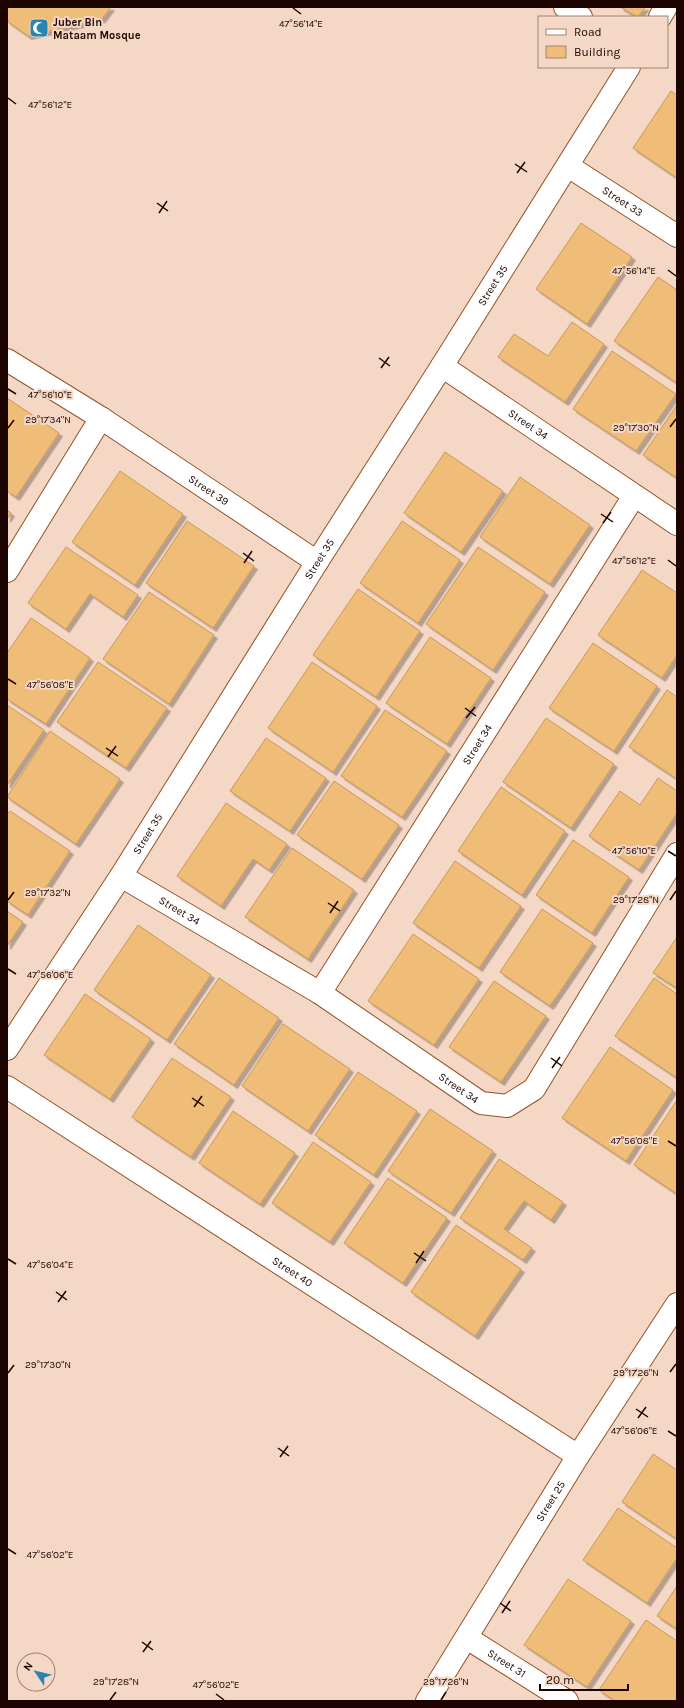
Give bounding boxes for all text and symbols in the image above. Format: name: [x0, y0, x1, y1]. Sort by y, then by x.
place label: Juber Bin Mataam Mosque: [53, 16, 141, 42]
legend: [538, 16, 668, 68]
mosque icon: Juber Bin Mataam Mosque: [28, 17, 50, 39]
text: 47°56'14"E: [279, 18, 323, 30]
text: Road: [574, 25, 602, 39]
text: Building: [574, 45, 621, 59]
text: 47°56'12"E: [28, 99, 72, 111]
street label: Street 33: [600, 183, 645, 219]
street label: Street 35: [475, 263, 510, 308]
text: 47°56'14"E: [612, 265, 656, 277]
text: 47°56'10"E: [28, 389, 72, 401]
street label: Street 34: [506, 406, 551, 442]
text: 29°17'34"N: [25, 414, 71, 426]
text: 29°17'30"N: [613, 422, 659, 434]
street label: Street 39: [186, 472, 231, 508]
street label: Street 35: [301, 536, 337, 582]
text: 47°56'12"E: [612, 555, 656, 567]
text: 47°56'08"E: [26, 679, 74, 691]
street label: Street 34: [459, 722, 495, 767]
street label: Street 35: [130, 811, 165, 857]
text: 47°56'10"E: [612, 845, 656, 857]
text: 29°17'32"N: [25, 887, 71, 899]
street label: Street 34: [157, 893, 203, 928]
text: 29°17'28"N: [613, 894, 659, 906]
text: 47°56'06"E: [27, 969, 73, 981]
street label: Street 34: [436, 1070, 481, 1106]
text: 47°56'08"E: [610, 1135, 658, 1147]
street label: Street 40: [270, 1254, 315, 1289]
text: 47°56'04"E: [27, 1259, 73, 1271]
text: 29°17'30"N: [25, 1359, 71, 1371]
text: 29°17'26"N: [613, 1367, 659, 1379]
text: 47°56'06"E: [611, 1425, 657, 1437]
street label: Street 25: [533, 1478, 568, 1524]
text: 47°56'02"E: [27, 1549, 73, 1561]
street label: Street 31: [485, 1646, 528, 1680]
north arrow: [16, 1652, 56, 1692]
text: N: [21, 1660, 36, 1674]
scale bar: [540, 1666, 628, 1692]
text: 20 m: [546, 1673, 574, 1687]
text: 29°17'28"N: [93, 1676, 139, 1688]
text: 29°17'26"N: [423, 1676, 469, 1688]
text: 47°56'02"E: [193, 1679, 239, 1691]

